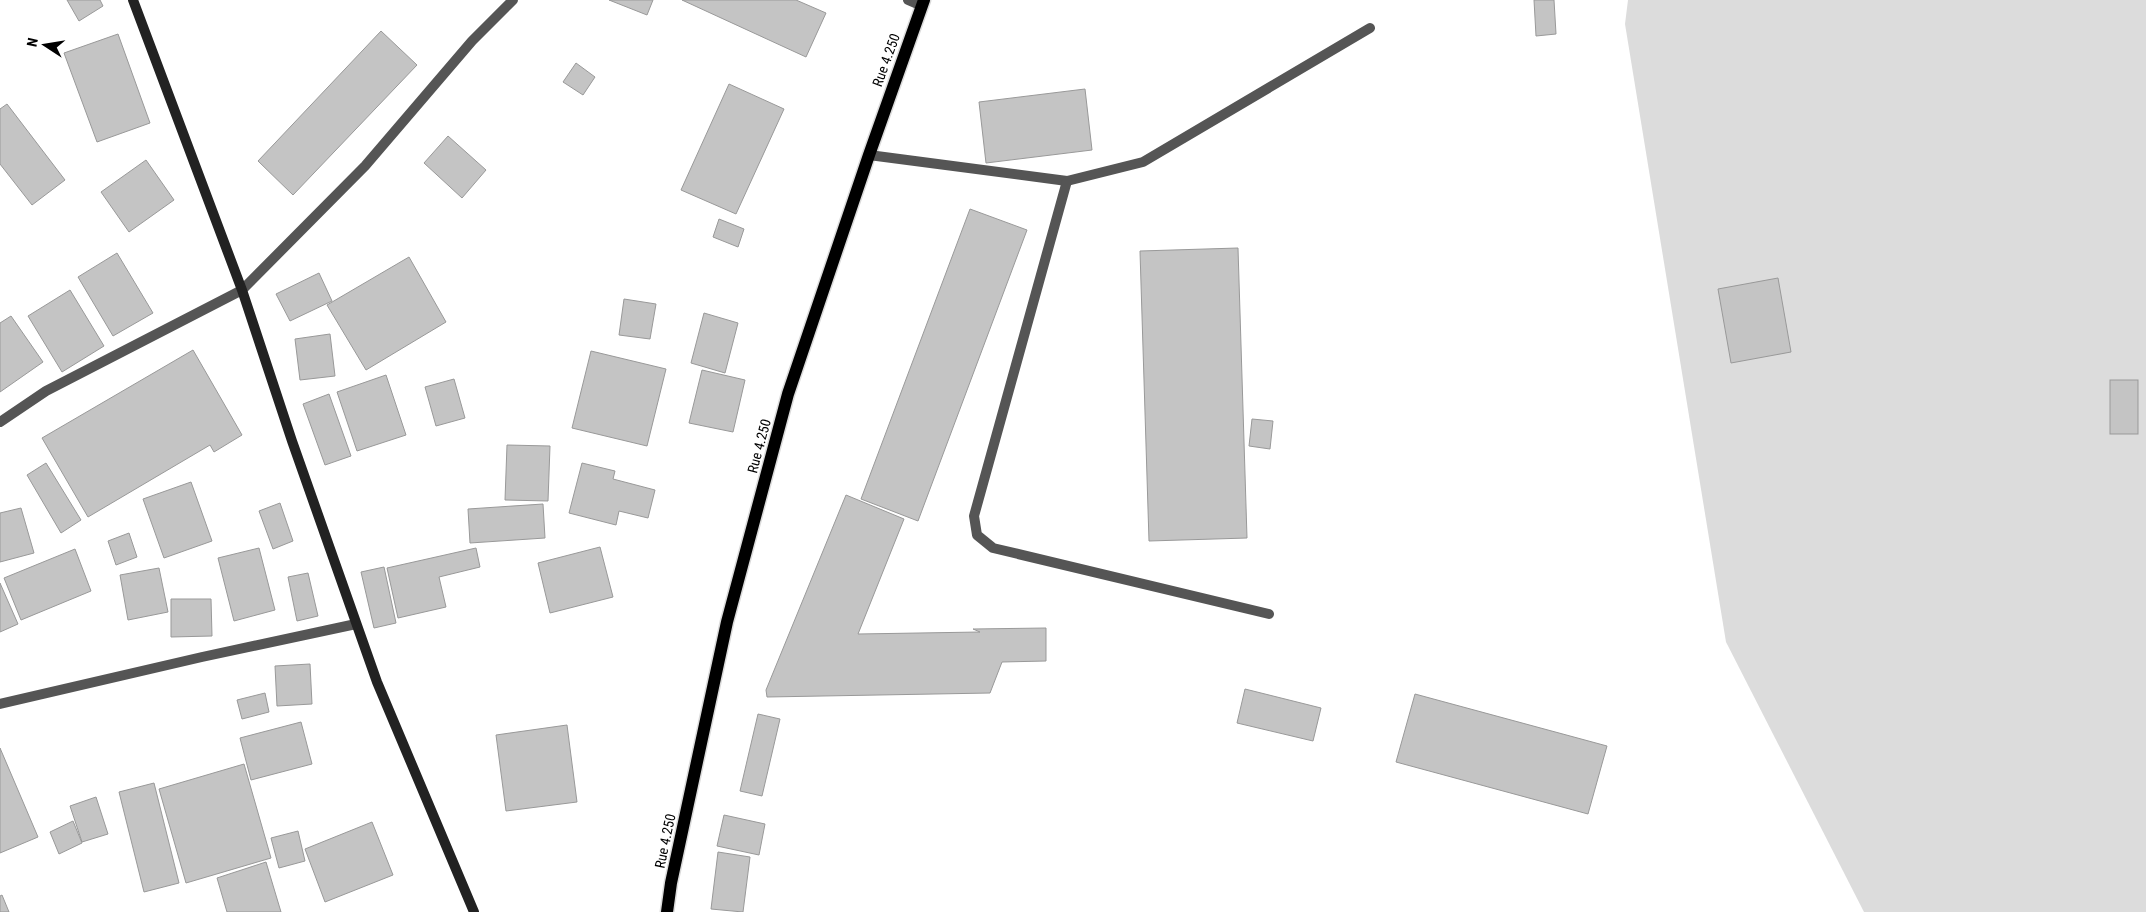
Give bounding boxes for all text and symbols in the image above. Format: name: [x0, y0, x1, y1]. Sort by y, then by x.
north arrow: [20, 20, 70, 70]
street label: Rue 4.250: [869, 31, 903, 89]
text: N: [24, 36, 41, 48]
street label: Rue 4.250: [744, 417, 774, 475]
street label: Rue 4.250: [651, 812, 679, 870]

